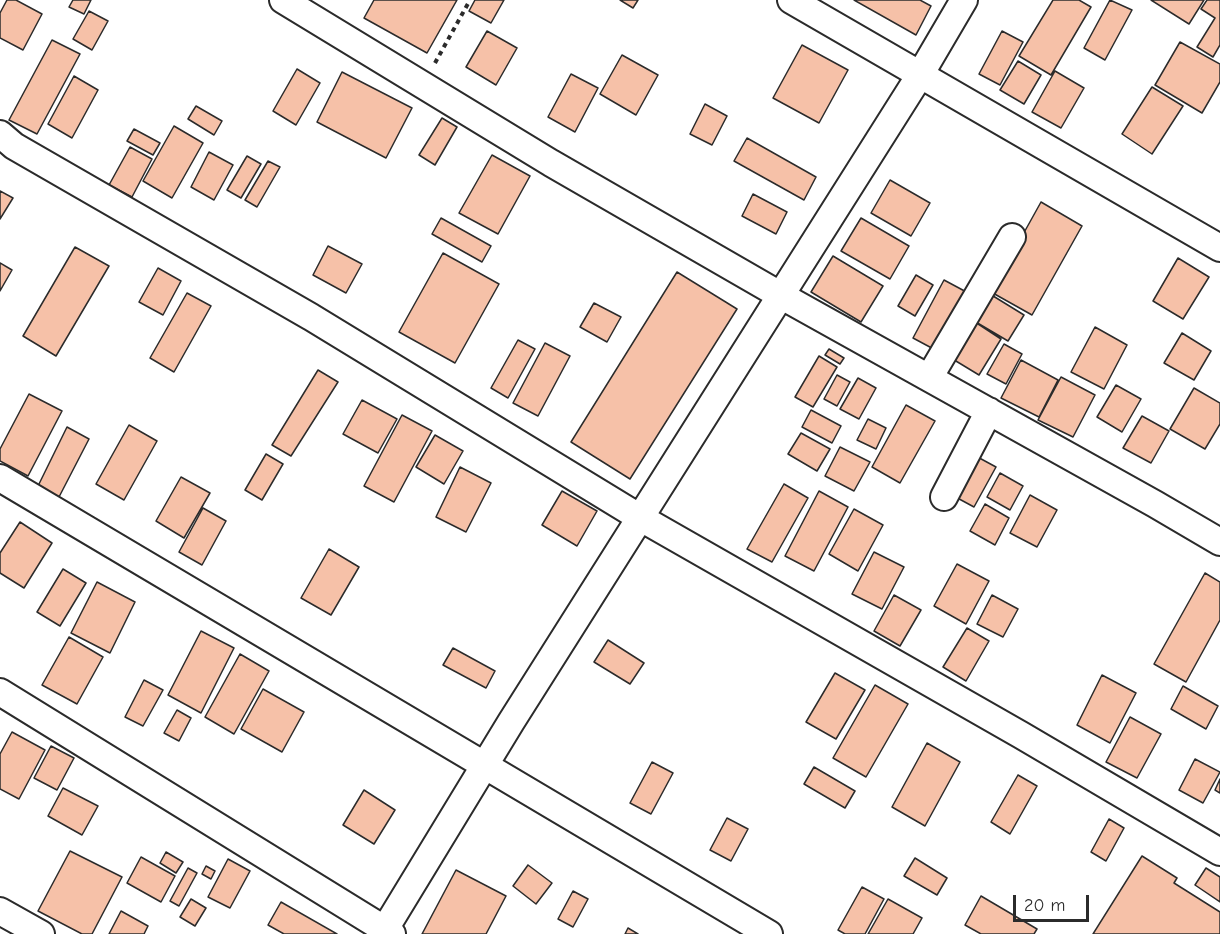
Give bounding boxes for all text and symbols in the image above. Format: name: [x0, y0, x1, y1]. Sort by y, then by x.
scale bar: [1016, 883, 1092, 921]
text: 20 m: [1024, 895, 1065, 916]

